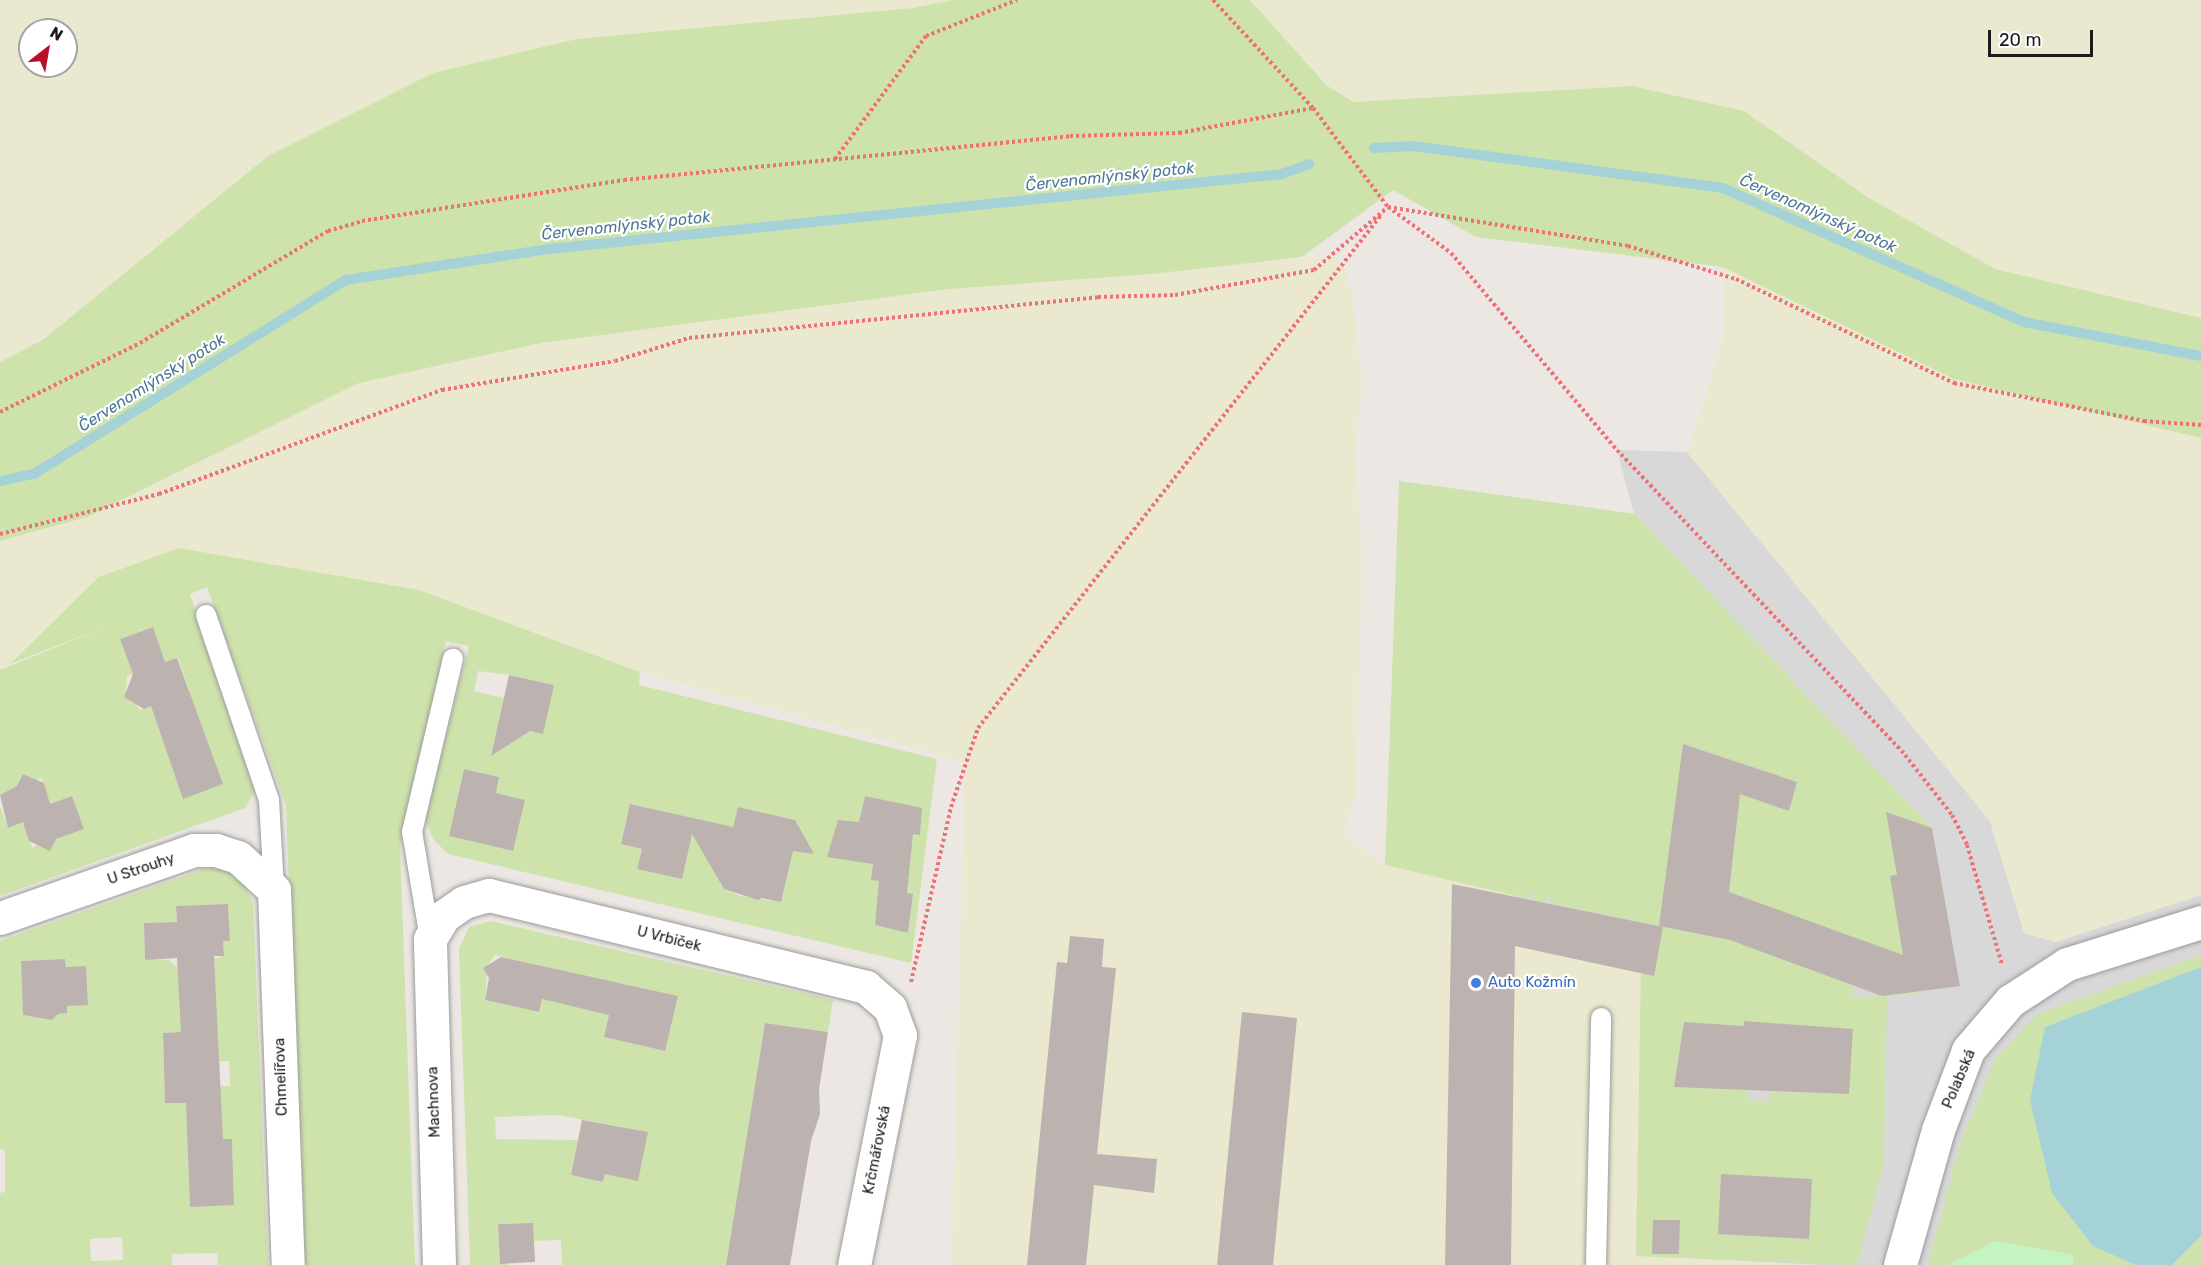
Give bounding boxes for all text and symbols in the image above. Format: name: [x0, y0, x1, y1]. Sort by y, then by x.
north arrow: [18, 18, 78, 78]
scale bar: [1991, 18, 2096, 56]
text: N: [47, 23, 66, 45]
text: 20 m: [1999, 29, 2041, 51]
water label: Červenomlýnský potok: [1024, 159, 1196, 195]
water label: Červenomlýnský potok: [1736, 171, 1900, 257]
water label: Červenomlýnský potok: [540, 208, 712, 244]
water label: Červenomlýnský potok: [75, 330, 229, 436]
street label: U Strouhy: [105, 849, 177, 889]
street label: U Vrbiček: [635, 922, 703, 956]
place label: Auto Kožmín: [1488, 974, 1576, 992]
marker: Auto Kožmín: [1469, 976, 1483, 990]
street label: Chmelířova: [271, 1038, 291, 1116]
street label: Polabská: [1939, 1047, 1979, 1111]
street label: Machnova: [424, 1066, 444, 1138]
street label: Krčmářovská: [860, 1104, 894, 1196]

